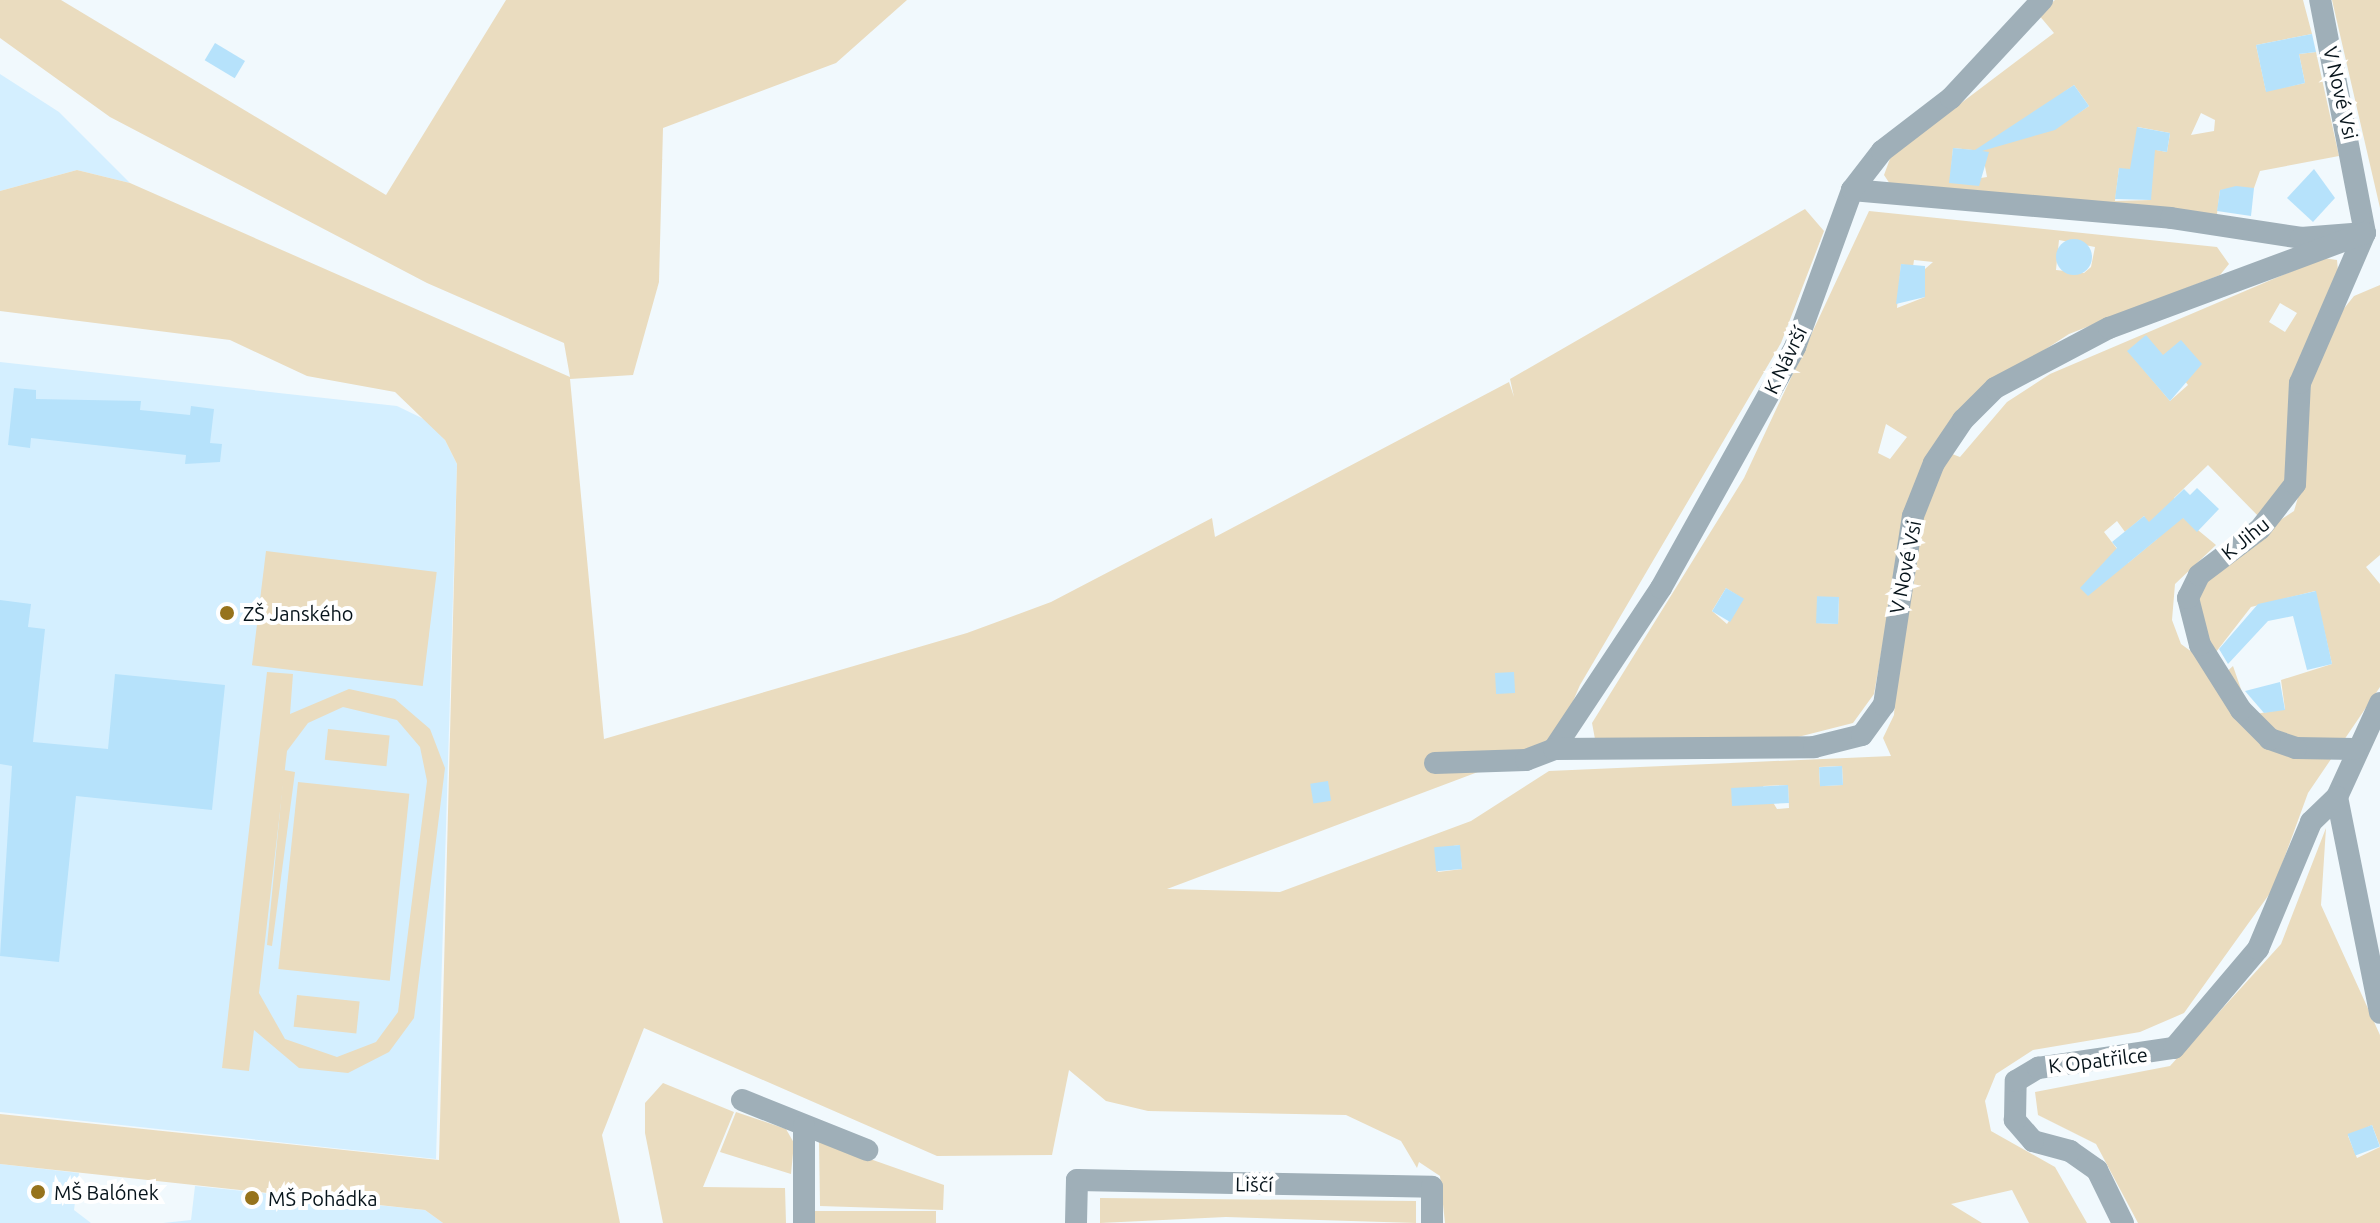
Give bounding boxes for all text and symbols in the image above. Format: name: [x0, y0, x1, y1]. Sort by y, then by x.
street label: V Nové Vsi: [2319, 44, 2363, 142]
street label: K Návrší: [1758, 322, 1812, 398]
street label: K Jihu: [2216, 512, 2274, 564]
street label: V Nové Vsi: [1884, 518, 1926, 616]
place label: ZŠ Janského: [243, 601, 354, 625]
marker: ZŠ Janského: [218, 604, 236, 622]
street label: K Opatřilce: [2047, 1042, 2149, 1078]
street label: Liščí: [1235, 1172, 1273, 1196]
place label: MŠ Balónek: [54, 1180, 159, 1204]
marker: MŠ Balónek: [29, 1183, 47, 1201]
place label: MŠ Pohádka: [268, 1186, 378, 1210]
marker: MŠ Pohádka: [243, 1189, 261, 1207]

